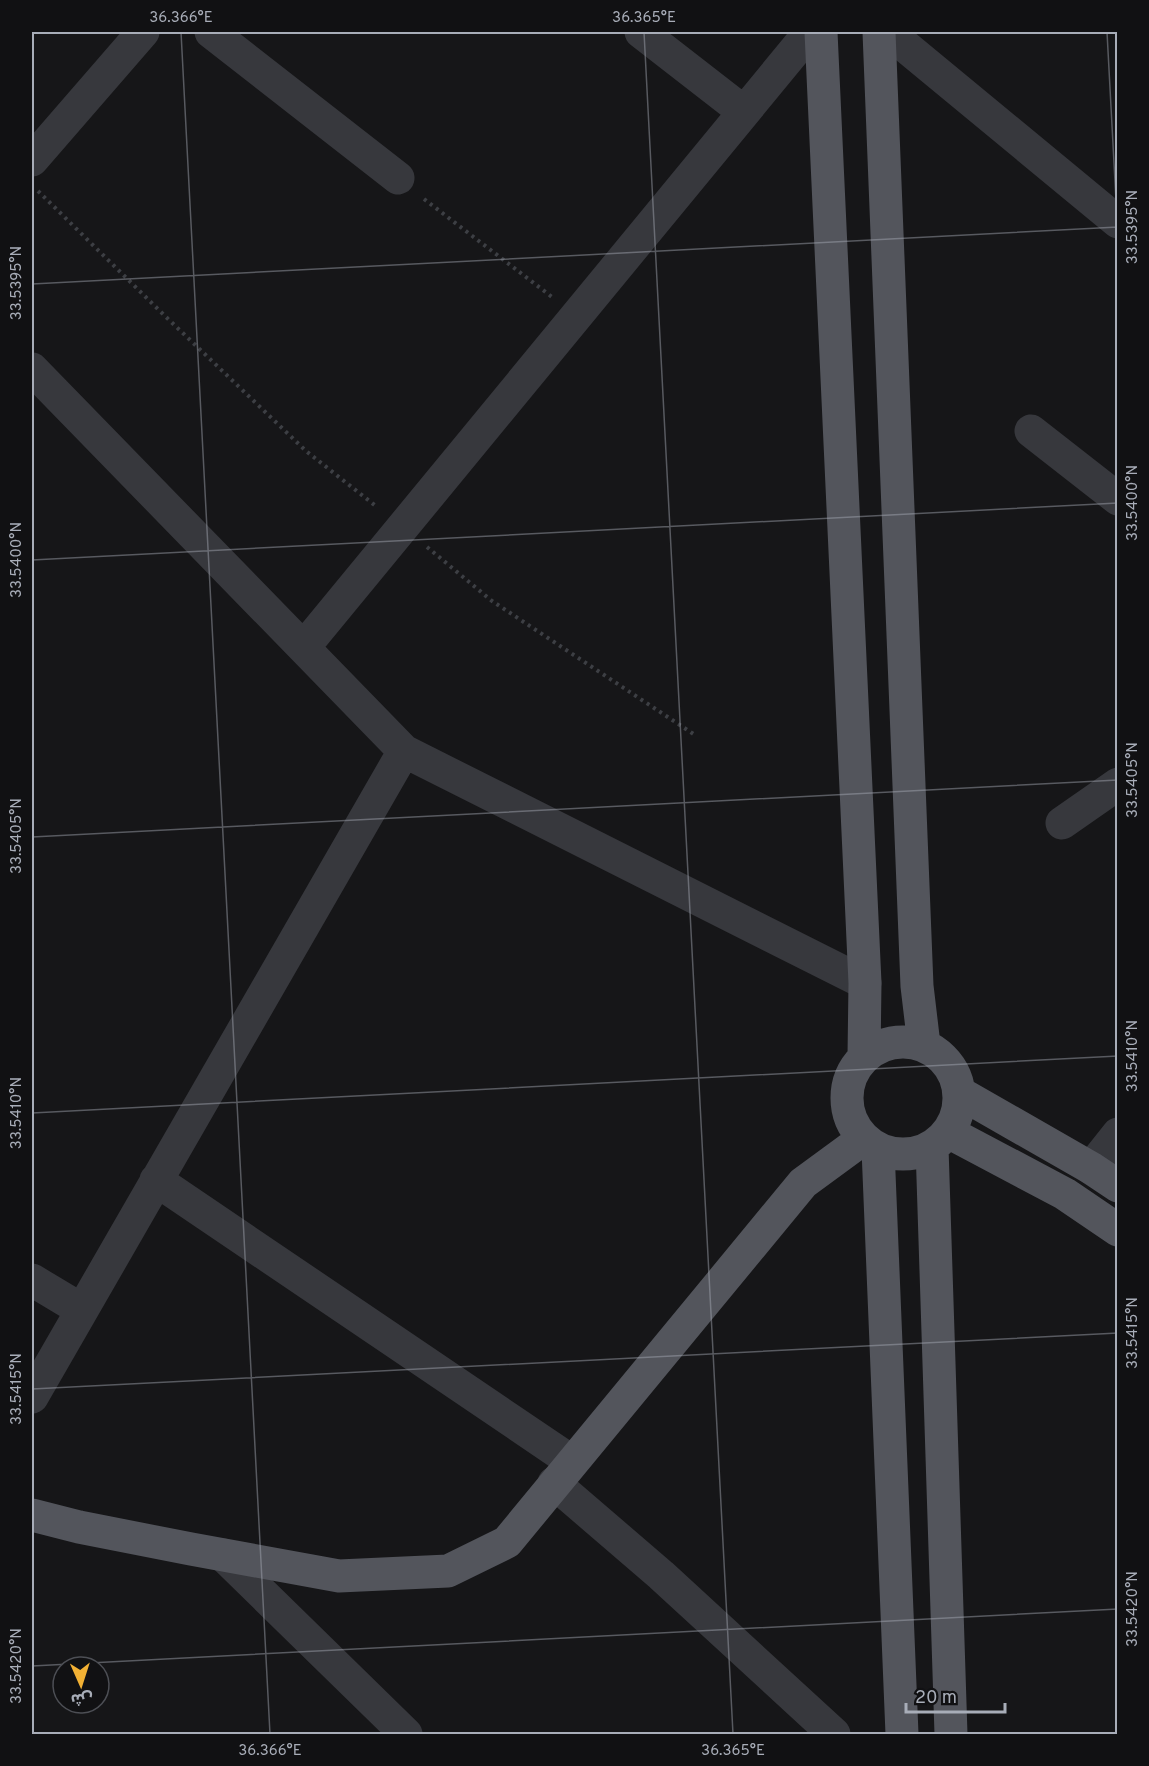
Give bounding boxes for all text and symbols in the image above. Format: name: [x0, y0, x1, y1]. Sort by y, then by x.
text: 36.366°E: [149, 9, 213, 28]
text: 36.365°E: [612, 9, 676, 28]
text: 33.5395°N: [1124, 190, 1143, 264]
text: 33.5395°N: [8, 246, 27, 320]
text: 33.5400°N: [1124, 465, 1143, 541]
text: 33.5400°N: [8, 522, 27, 598]
text: 33.5405°N: [1124, 742, 1143, 818]
text: 33.5405°N: [8, 798, 27, 874]
text: 33.5410°N: [1124, 1020, 1143, 1092]
text: 33.5410°N: [8, 1077, 27, 1149]
text: 33.5415°N: [1124, 1297, 1143, 1369]
text: 33.5415°N: [8, 1353, 27, 1425]
text: 33.5420°N: [1124, 1571, 1143, 1647]
text: 33.5420°N: [8, 1628, 27, 1704]
north arrow: [51, 1655, 111, 1715]
scale bar: [906, 1676, 1005, 1714]
text: ش: [70, 1687, 93, 1709]
text: 20 m: [915, 1687, 957, 1710]
text: 36.366°E: [238, 1742, 302, 1761]
text: 36.365°E: [701, 1742, 765, 1761]

